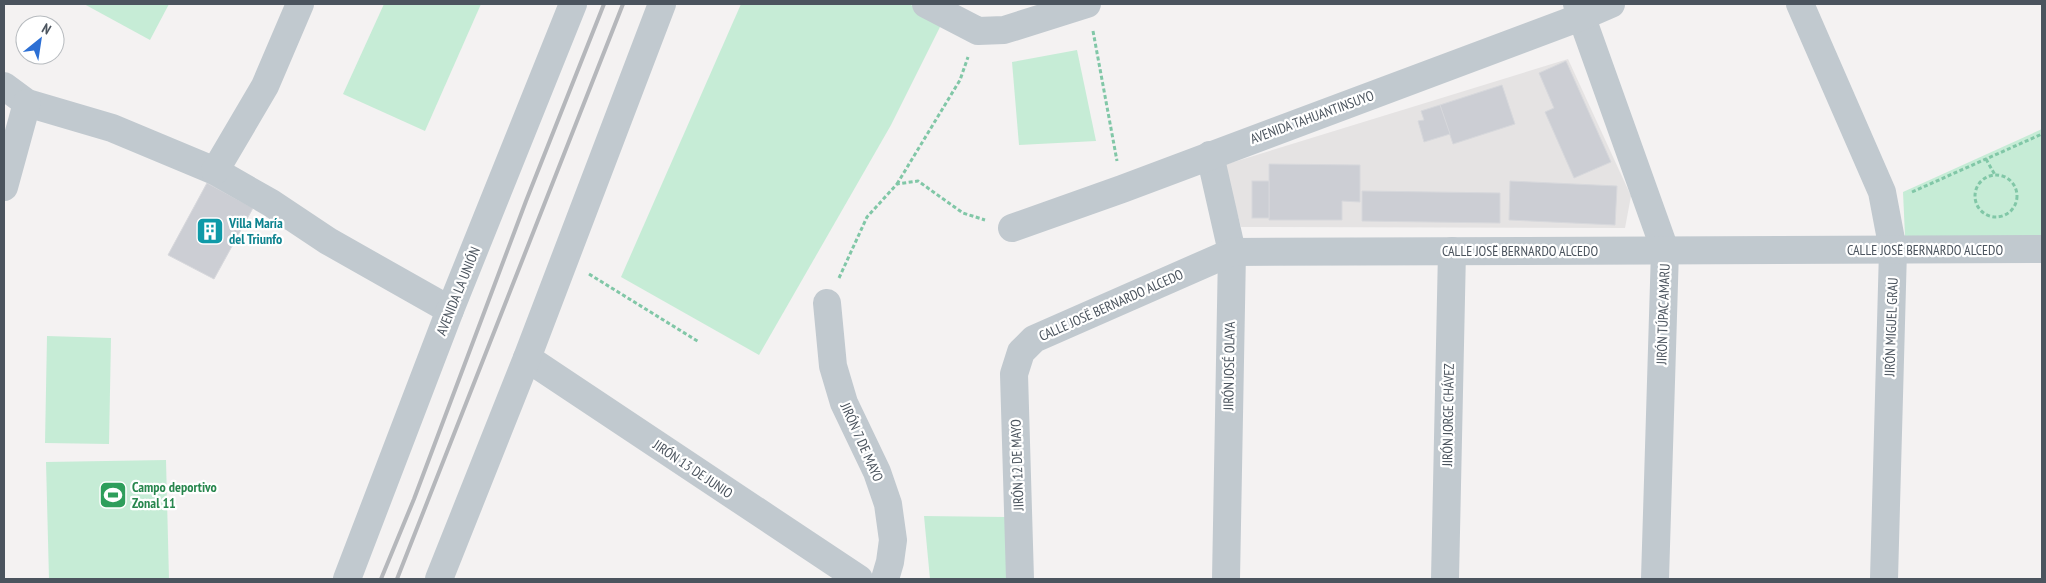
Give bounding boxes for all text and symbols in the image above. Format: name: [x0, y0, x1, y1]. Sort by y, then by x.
north arrow: [15, 15, 65, 65]
text: N: [39, 19, 54, 38]
street label: AVENIDA TAHUANTINSUYO: [1248, 86, 1377, 148]
place label: Villa María del Triunfo: [228, 214, 283, 248]
building icon: Villa María del Triunfo: [195, 216, 225, 246]
street label: CALLE JOSË BERNARDO ALCEDO: [1847, 241, 2003, 259]
street label: CALLE JOSË BERNARDO ALCEDO: [1442, 242, 1598, 260]
street label: AVENIDA LA UNIÓN: [432, 244, 484, 338]
street label: JIRÓN TÚPAC AMARU: [1652, 263, 1674, 366]
street label: CALLE JOSË BERNARDO ALCEDO: [1036, 265, 1186, 345]
street label: JIRÓN MIGUEL GRAU: [1880, 277, 1902, 378]
street label: JIRÓN JOSÉ OLAYA: [1219, 321, 1239, 412]
street label: JIRÓN JORGE CHÁVEZ: [1438, 363, 1458, 468]
street label: JIRÓN 7 DE MAYO: [836, 399, 888, 485]
street label: JIRÓN 12 DE MAYO: [1006, 419, 1028, 512]
street label: JIRÓN 13 DE JUNIO: [649, 435, 737, 502]
place label: Campo deportivo Zonal 11: [132, 478, 217, 512]
sports icon: Campo deportivo Zonal 11: [98, 480, 128, 510]

